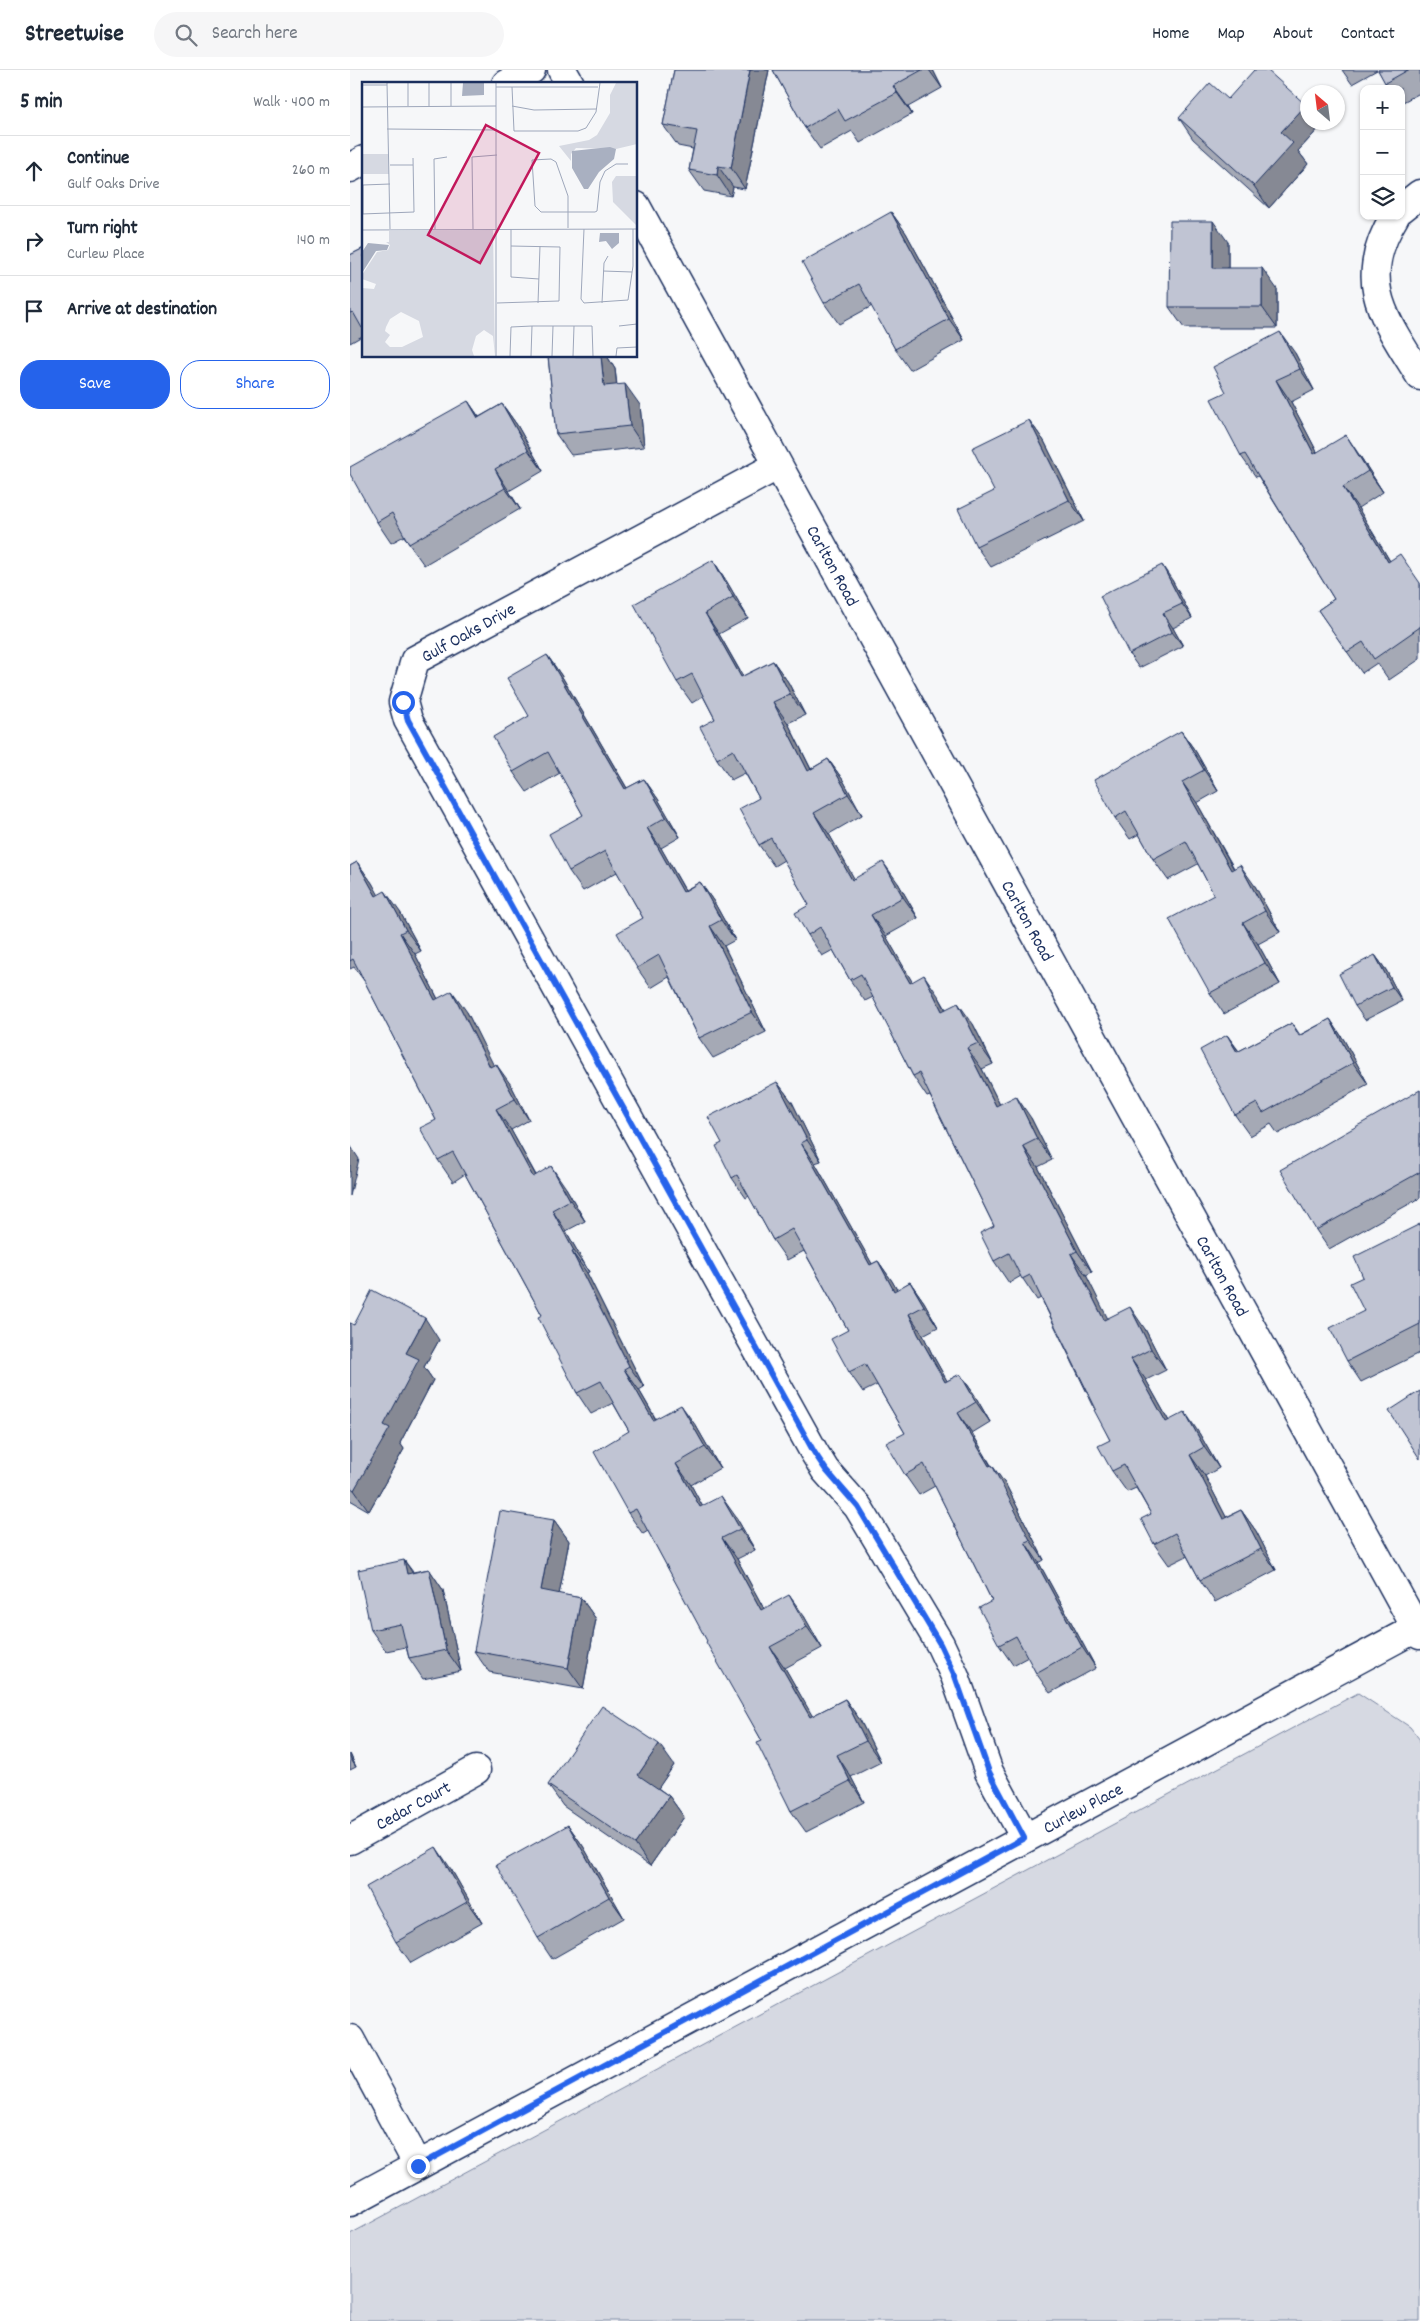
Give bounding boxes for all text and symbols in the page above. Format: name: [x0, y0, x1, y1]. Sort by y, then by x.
search box: [154, 12, 504, 57]
text: Streetwise: [25, 18, 124, 52]
icon: search: [172, 21, 200, 49]
text: Search here: [212, 21, 298, 48]
text: Home: [1152, 22, 1189, 47]
text: Map: [1217, 22, 1245, 47]
text: About: [1273, 22, 1313, 47]
text: Contact: [1341, 22, 1395, 47]
inset map: [362, 82, 638, 358]
north arrow: [1300, 85, 1345, 130]
map controls: [1360, 85, 1405, 220]
button: +: [1360, 85, 1405, 130]
text: 5 min: [20, 88, 63, 118]
text: Walk · 400 m: [253, 91, 330, 114]
button: −: [1360, 130, 1405, 175]
text: Continue: [67, 146, 129, 173]
icon: ahead: [20, 157, 48, 185]
text: 260 m: [292, 159, 330, 182]
text: Gulf Oaks Drive: [67, 173, 160, 196]
button: layers: [1360, 175, 1405, 220]
text: Turn right: [67, 216, 138, 243]
icon: right: [20, 227, 48, 255]
text: 140 m: [296, 229, 330, 252]
text: Curlew Place: [67, 243, 145, 266]
icon: arrive: [20, 297, 48, 325]
text: Arrive at destination: [67, 297, 217, 324]
button: Save: [20, 360, 170, 409]
button: Share: [180, 360, 330, 409]
street label: Carlton Road: [799, 522, 863, 612]
street label: Gulf Oaks Drive: [418, 598, 521, 670]
route start: [392, 691, 415, 714]
street label: Carlton Road: [993, 877, 1058, 967]
street label: Carlton Road: [1188, 1232, 1253, 1322]
street label: Cedar Court: [372, 1776, 457, 1838]
street label: Curlew Place: [1039, 1778, 1128, 1842]
route end: [407, 2155, 430, 2178]

